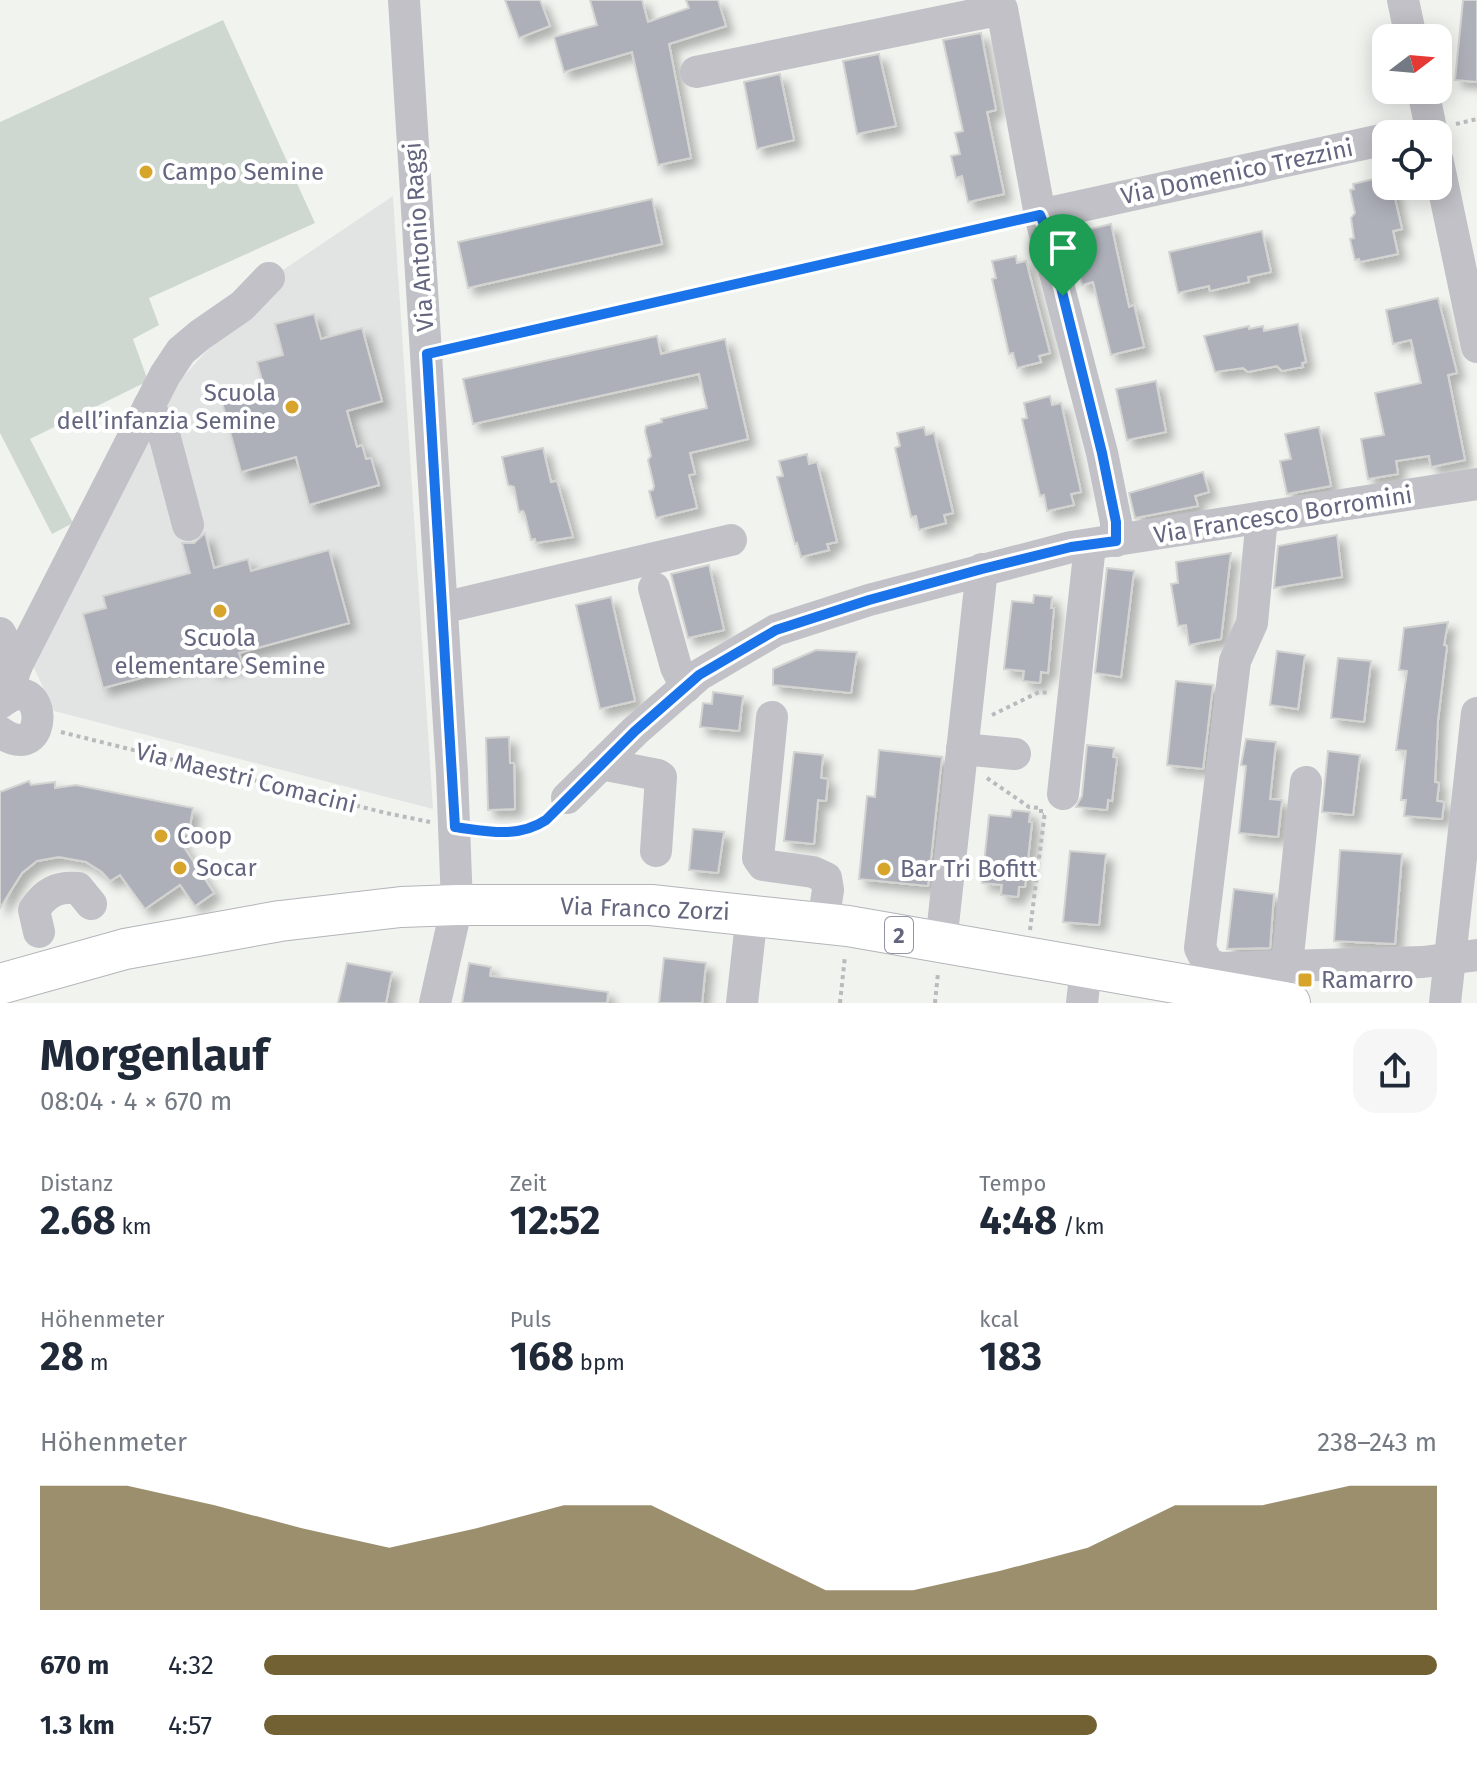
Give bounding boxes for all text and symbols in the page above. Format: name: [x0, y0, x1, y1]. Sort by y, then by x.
north arrow: [1372, 24, 1452, 104]
map controls: [1372, 24, 1452, 200]
button: locate: [1372, 120, 1452, 200]
street label: Via Domenico Trezzini: [1118, 134, 1356, 210]
street label: Via Antonio Raggi: [398, 141, 440, 333]
place label: Campo Semine: [162, 158, 324, 186]
marker: Campo Semine: [137, 163, 155, 181]
pin: [1029, 214, 1097, 296]
icon: arrive: [1041, 226, 1085, 270]
place label: Scuola dell’infanzia Semine: [57, 379, 276, 435]
marker: Scuola dell’infanzia Semine: [283, 398, 301, 416]
street label: Via Francesco Borromini: [1152, 481, 1414, 549]
marker: Scuola elementare Semine: [211, 602, 229, 620]
place label: Scuola elementare Semine: [115, 624, 325, 680]
street label: Via Maestri Comacini: [133, 737, 359, 819]
place label: Coop: [177, 822, 232, 850]
marker: Coop: [152, 827, 170, 845]
place label: Socar: [196, 854, 257, 882]
place label: Bar Tri Bofitt: [900, 855, 1037, 883]
marker: Socar: [171, 859, 189, 877]
marker: Bar Tri Bofitt: [875, 860, 893, 878]
street label: Via Franco Zorzi: [560, 892, 730, 926]
road number: 2: [885, 917, 913, 953]
place label: Ramarro: [1321, 966, 1414, 994]
marker: Ramarro: [1296, 971, 1314, 989]
text: Morgenlauf: [40, 1029, 268, 1082]
button: share: [1353, 1029, 1437, 1113]
text: 08:04 · 4 × 670 m: [40, 1086, 232, 1117]
text: Distanz: [40, 1170, 113, 1197]
text: Zeit: [510, 1170, 547, 1197]
text: Tempo: [979, 1170, 1046, 1197]
text: 2.68: [40, 1197, 116, 1245]
text: 12:52: [510, 1197, 600, 1245]
text: 4:48: [979, 1197, 1057, 1245]
text: km: [116, 1213, 152, 1240]
text: /km: [1057, 1213, 1105, 1240]
text: Höhenmeter: [40, 1306, 165, 1333]
text: Puls: [510, 1306, 551, 1333]
text: kcal: [979, 1306, 1019, 1333]
text: 28: [40, 1333, 84, 1381]
text: 168: [510, 1333, 574, 1381]
text: 183: [979, 1333, 1042, 1381]
text: m: [84, 1349, 109, 1376]
text: bpm: [574, 1349, 625, 1376]
text: Höhenmeter: [40, 1427, 187, 1458]
text: 238–243 m: [1317, 1427, 1437, 1458]
text: 670 m: [40, 1650, 109, 1681]
text: 4:32: [168, 1650, 214, 1681]
text: 1.3 km: [40, 1710, 115, 1741]
text: 4:57: [168, 1710, 212, 1741]

